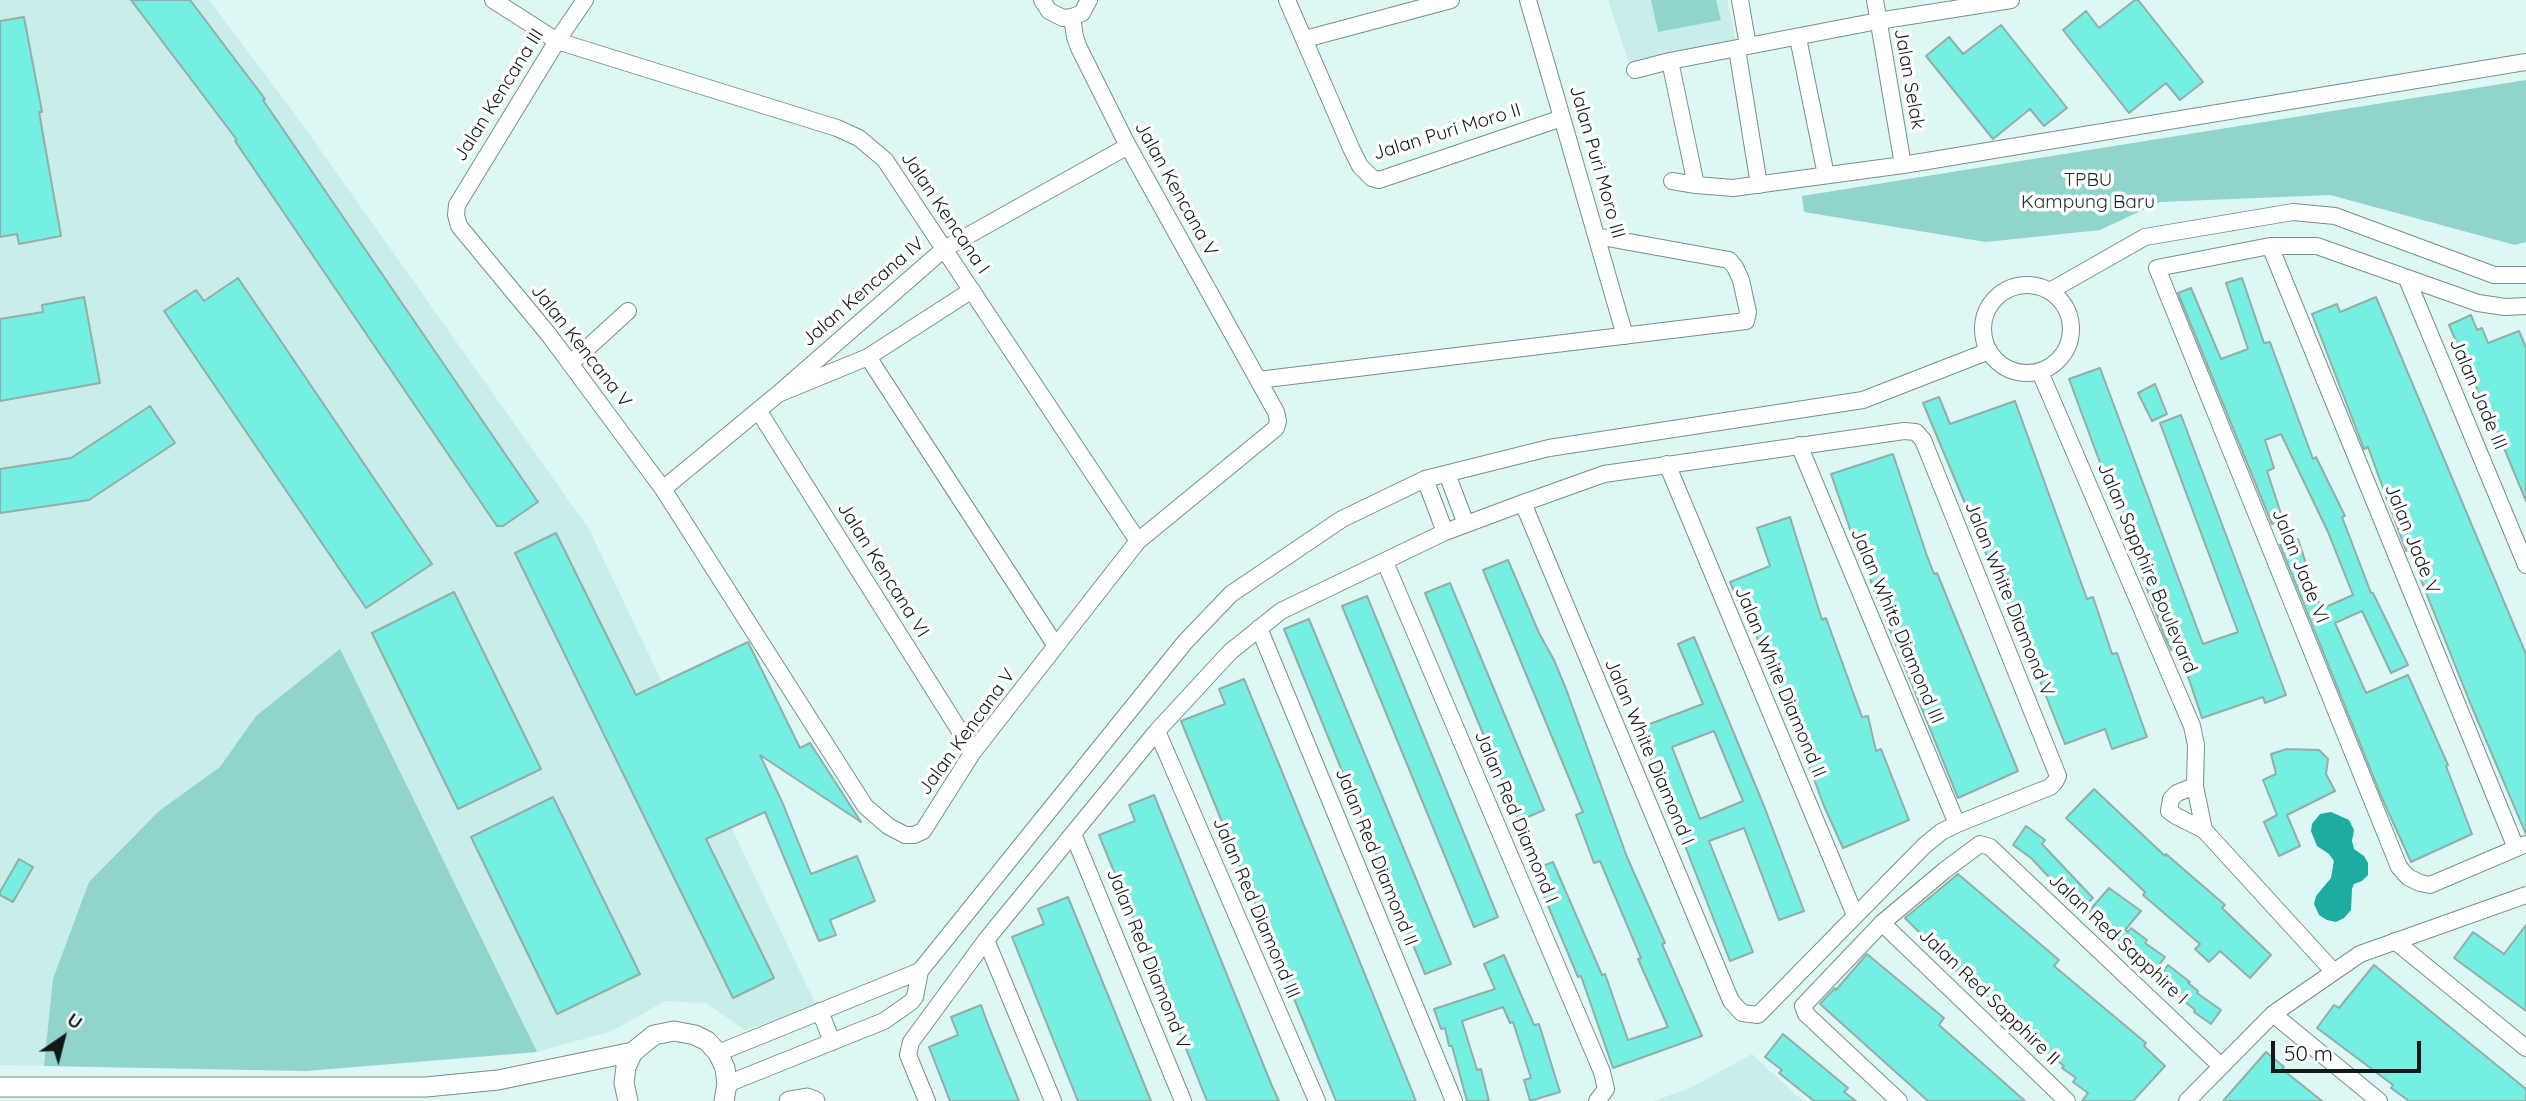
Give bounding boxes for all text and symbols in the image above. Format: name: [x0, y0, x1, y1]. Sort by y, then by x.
street label: Jalan Kencana III: [449, 25, 549, 165]
street label: Jalan Selak: [1889, 27, 1929, 131]
street label: Jalan Puri Moro III: [1564, 83, 1630, 241]
street label: Jalan Puri Moro II: [1370, 99, 1524, 165]
street label: Jalan Kencana V: [1130, 118, 1222, 260]
street label: Jalan Kencana I: [896, 148, 994, 278]
park label: TPBU Kampung Baru: [2021, 169, 2155, 213]
street label: Jalan Kencana IV: [797, 233, 929, 351]
street label: Jalan Kencana V: [526, 280, 636, 412]
street label: Jalan Jade III: [2444, 335, 2512, 453]
street label: Jalan Sapphire Boulevard: [2092, 459, 2202, 677]
street label: Jalan Jade V: [2380, 481, 2444, 597]
street label: Jalan Kencana VI: [832, 498, 934, 642]
street label: Jalan White Diamond V: [1959, 498, 2059, 700]
street label: Jalan Jade VI: [2267, 505, 2333, 627]
street label: Jalan White Diamond III: [1846, 525, 1948, 727]
street label: Jalan White Diamond II: [1729, 583, 1831, 781]
street label: Jalan White Diamond I: [1599, 655, 1699, 849]
street label: Jalan Kencana V: [914, 665, 1020, 799]
street label: Jalan Red Diamond I: [1469, 727, 1563, 907]
street label: Jalan Red Diamond II: [1330, 765, 1422, 949]
street label: Jalan Red Diamond III: [1208, 814, 1304, 1002]
street label: Jalan Red Diamond V: [1101, 865, 1195, 1053]
street label: Jalan Red Sapphire I: [2044, 869, 2192, 1009]
street label: Jalan Red Sapphire II: [1914, 924, 2064, 1070]
north arrow: [28, 1003, 98, 1073]
text: U: [63, 1007, 87, 1034]
scale bar: [2274, 1028, 2424, 1072]
text: 50 m: [2284, 1040, 2333, 1066]

